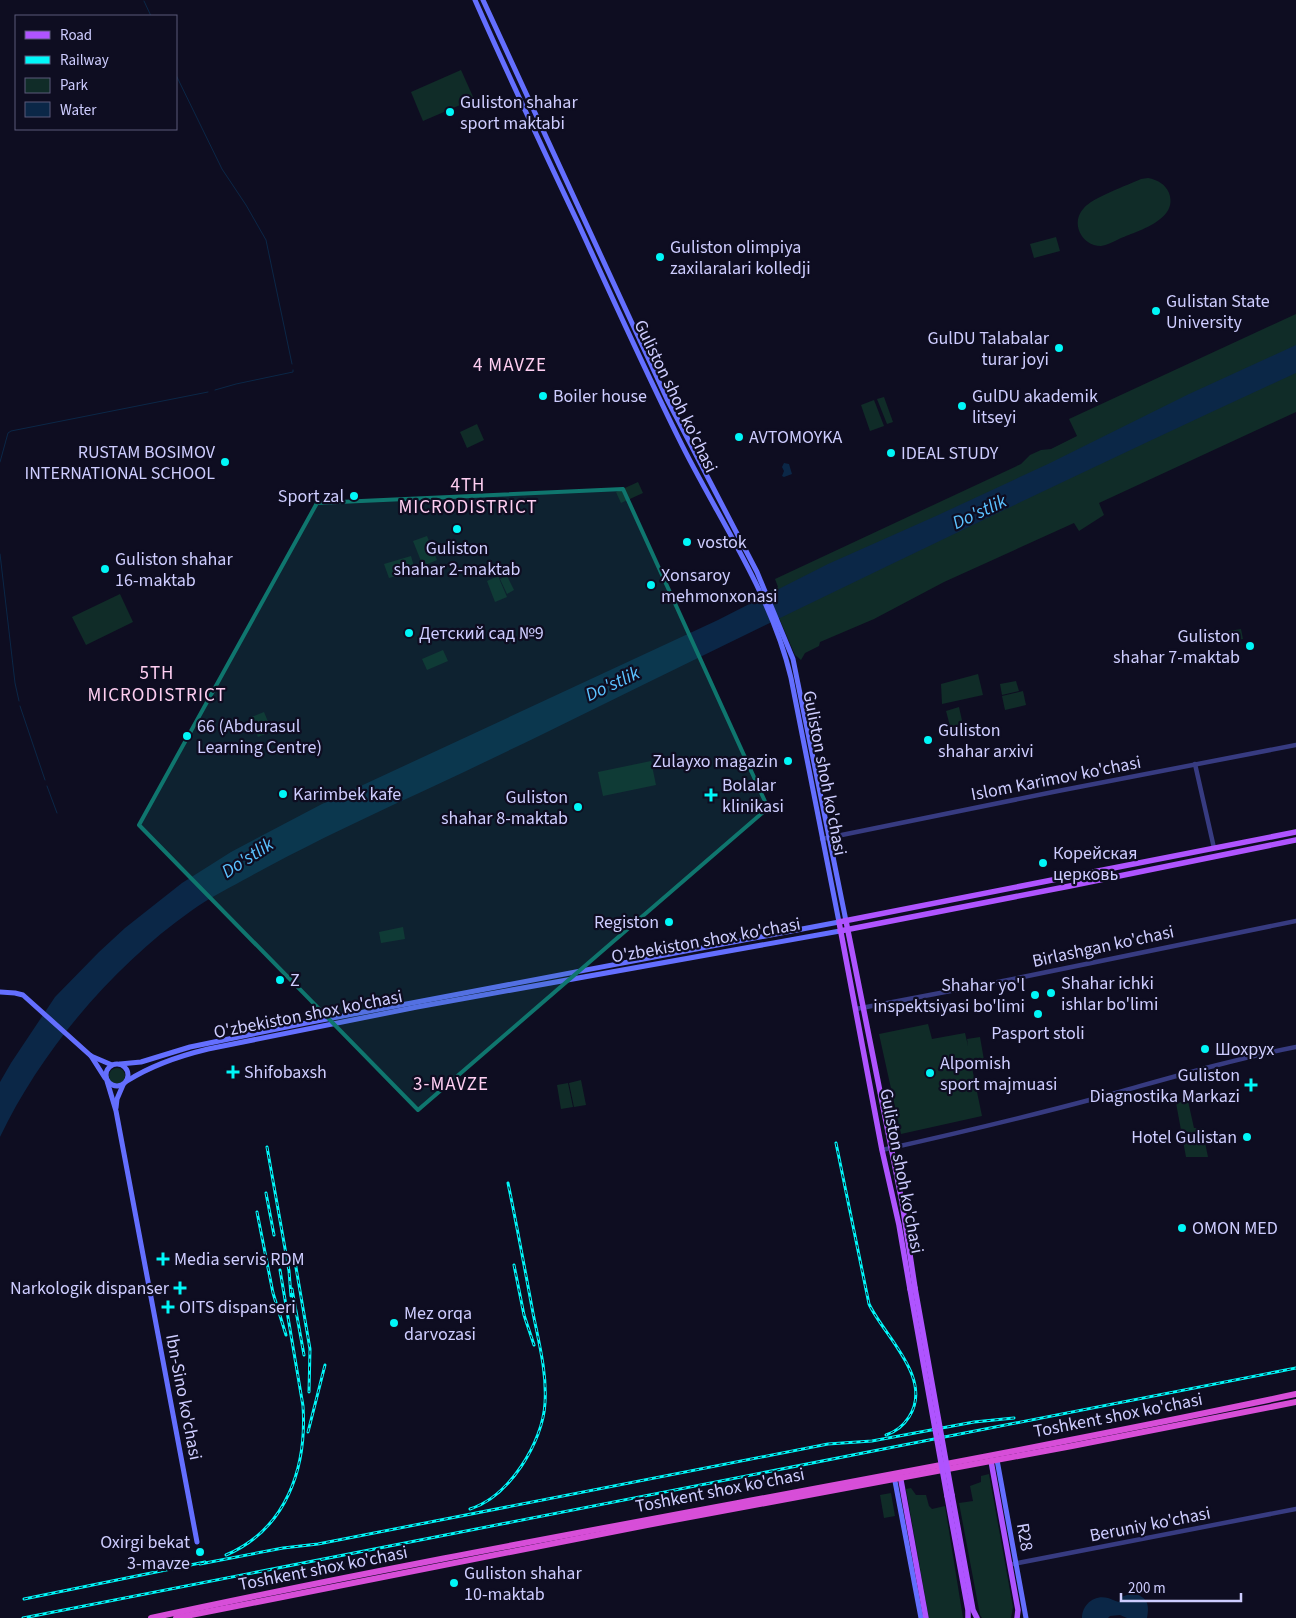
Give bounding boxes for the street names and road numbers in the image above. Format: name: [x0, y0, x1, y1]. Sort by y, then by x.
street label: Guliston shoh ko'chasi: [628, 315, 723, 477]
street label: Guliston shoh ko'chasi: [796, 689, 853, 858]
street label: Islom Karimov ko'chasi: [969, 750, 1143, 807]
street label: O'zbekiston shox ko'chasi: [609, 912, 803, 969]
street label: Birlashgan ko'chasi: [1030, 919, 1176, 974]
street label: O'zbekiston shox ko'chasi: [212, 984, 405, 1045]
street label: Guliston shoh ko'chasi: [873, 1087, 930, 1256]
street label: Ibn-Sino ko'chasi: [159, 1332, 208, 1462]
street label: Toshkent shox ko'chasi: [1031, 1387, 1205, 1444]
street label: Toshkent shox ko'chasi: [633, 1462, 807, 1519]
street label: Beruniy ko'chasi: [1088, 1501, 1213, 1548]
street label: R28: [1010, 1521, 1039, 1553]
street label: Toshkent shox ko'chasi: [236, 1540, 410, 1597]

